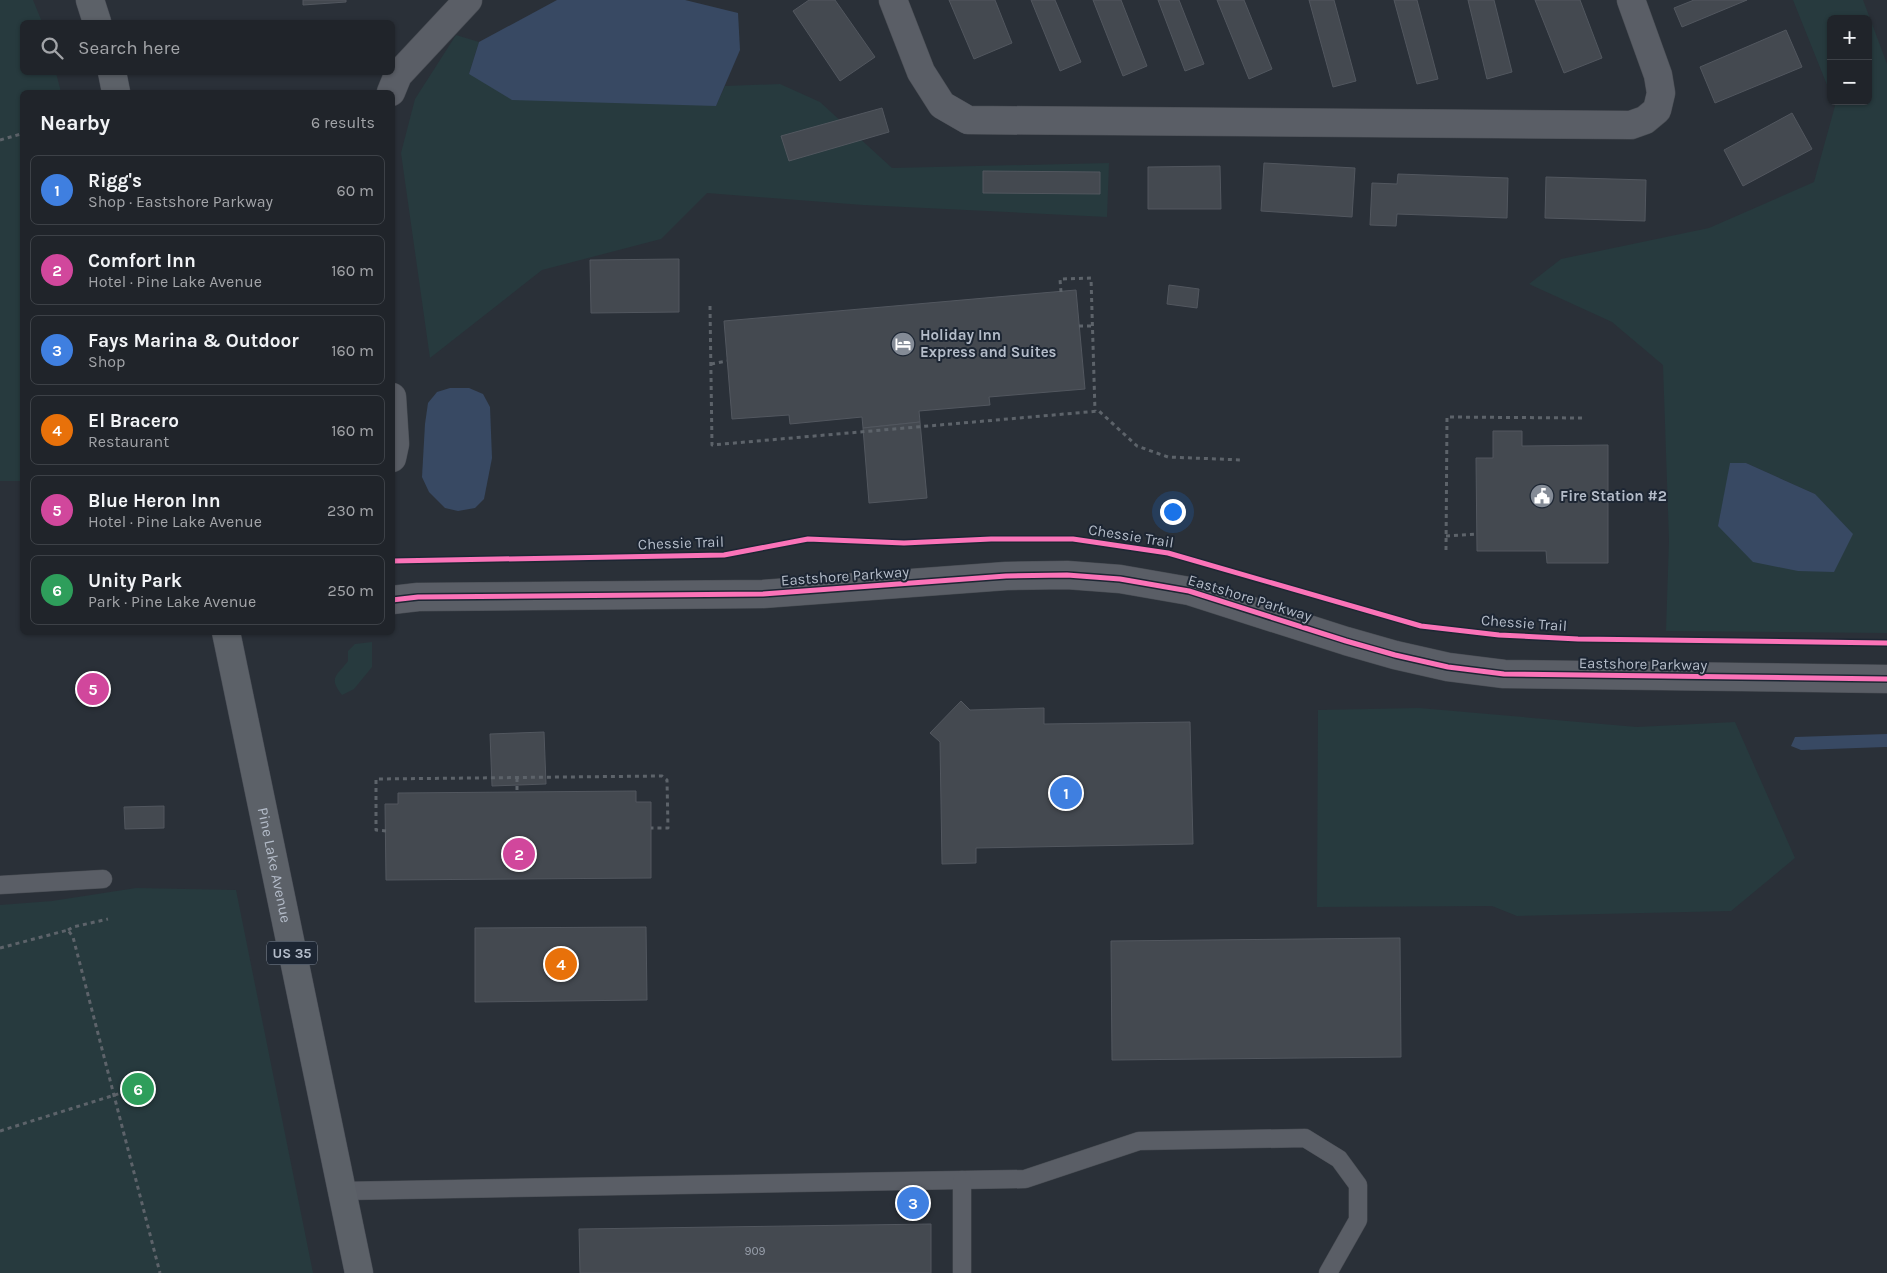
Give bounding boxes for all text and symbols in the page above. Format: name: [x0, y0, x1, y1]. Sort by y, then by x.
map controls: [1827, 15, 1872, 105]
button: +: [1827, 15, 1872, 60]
search box: [20, 20, 395, 75]
icon: search: [38, 34, 66, 62]
text: Search here: [78, 37, 180, 59]
button: −: [1827, 60, 1872, 105]
text: Nearby: [40, 111, 110, 135]
text: 6 results: [311, 113, 375, 132]
text: Rigg's: [88, 170, 142, 192]
text: 1: [54, 181, 60, 200]
text: 60 m: [337, 181, 374, 200]
text: Shop · Eastshore Parkway: [88, 192, 273, 211]
text: Comfort Inn: [88, 250, 196, 272]
text: 2: [52, 261, 62, 280]
text: 160 m: [331, 261, 374, 280]
text: Hotel · Pine Lake Avenue: [88, 272, 262, 291]
place label: Holiday Inn Express and Suites: [920, 326, 1057, 361]
text: Fays Marina & Outdoor: [88, 330, 299, 352]
hotel icon: Holiday Inn Express and Suites: [890, 331, 916, 357]
text: 3: [52, 341, 62, 360]
text: 160 m: [331, 341, 374, 360]
text: Shop: [88, 352, 125, 371]
text: El Bracero: [88, 410, 179, 432]
text: 4: [52, 421, 62, 440]
text: 160 m: [331, 421, 374, 440]
text: Restaurant: [88, 432, 169, 451]
public building icon: Fire Station #2: [1529, 483, 1555, 509]
place label: Fire Station #2: [1560, 487, 1667, 505]
text: Blue Heron Inn: [88, 490, 221, 512]
your location: [1160, 499, 1186, 525]
text: 5: [52, 501, 62, 520]
text: 230 m: [327, 501, 374, 520]
text: Hotel · Pine Lake Avenue: [88, 512, 262, 531]
street label: Chessie Trail: [1087, 520, 1175, 552]
street label: Chessie Trail: [638, 533, 724, 553]
street label: Eastshore Parkway: [780, 563, 910, 589]
text: Unity Park: [88, 570, 182, 592]
street label: Eastshore Parkway: [1186, 571, 1314, 625]
text: 6: [52, 581, 62, 600]
text: 250 m: [327, 581, 374, 600]
text: Park · Pine Lake Avenue: [88, 592, 256, 611]
street label: Chessie Trail: [1480, 611, 1568, 635]
street label: Eastshore Parkway: [1579, 654, 1707, 674]
pin: 5: [77, 670, 109, 708]
pin: 1: [1050, 774, 1082, 812]
street label: Pine Lake Avenue: [254, 806, 295, 924]
pin: 2: [503, 835, 535, 873]
road number: US 35: [267, 941, 317, 964]
pin: 4: [545, 945, 577, 983]
pin: 6: [122, 1070, 154, 1108]
pin: 3: [897, 1184, 929, 1222]
house number: 909: [744, 1244, 766, 1258]

